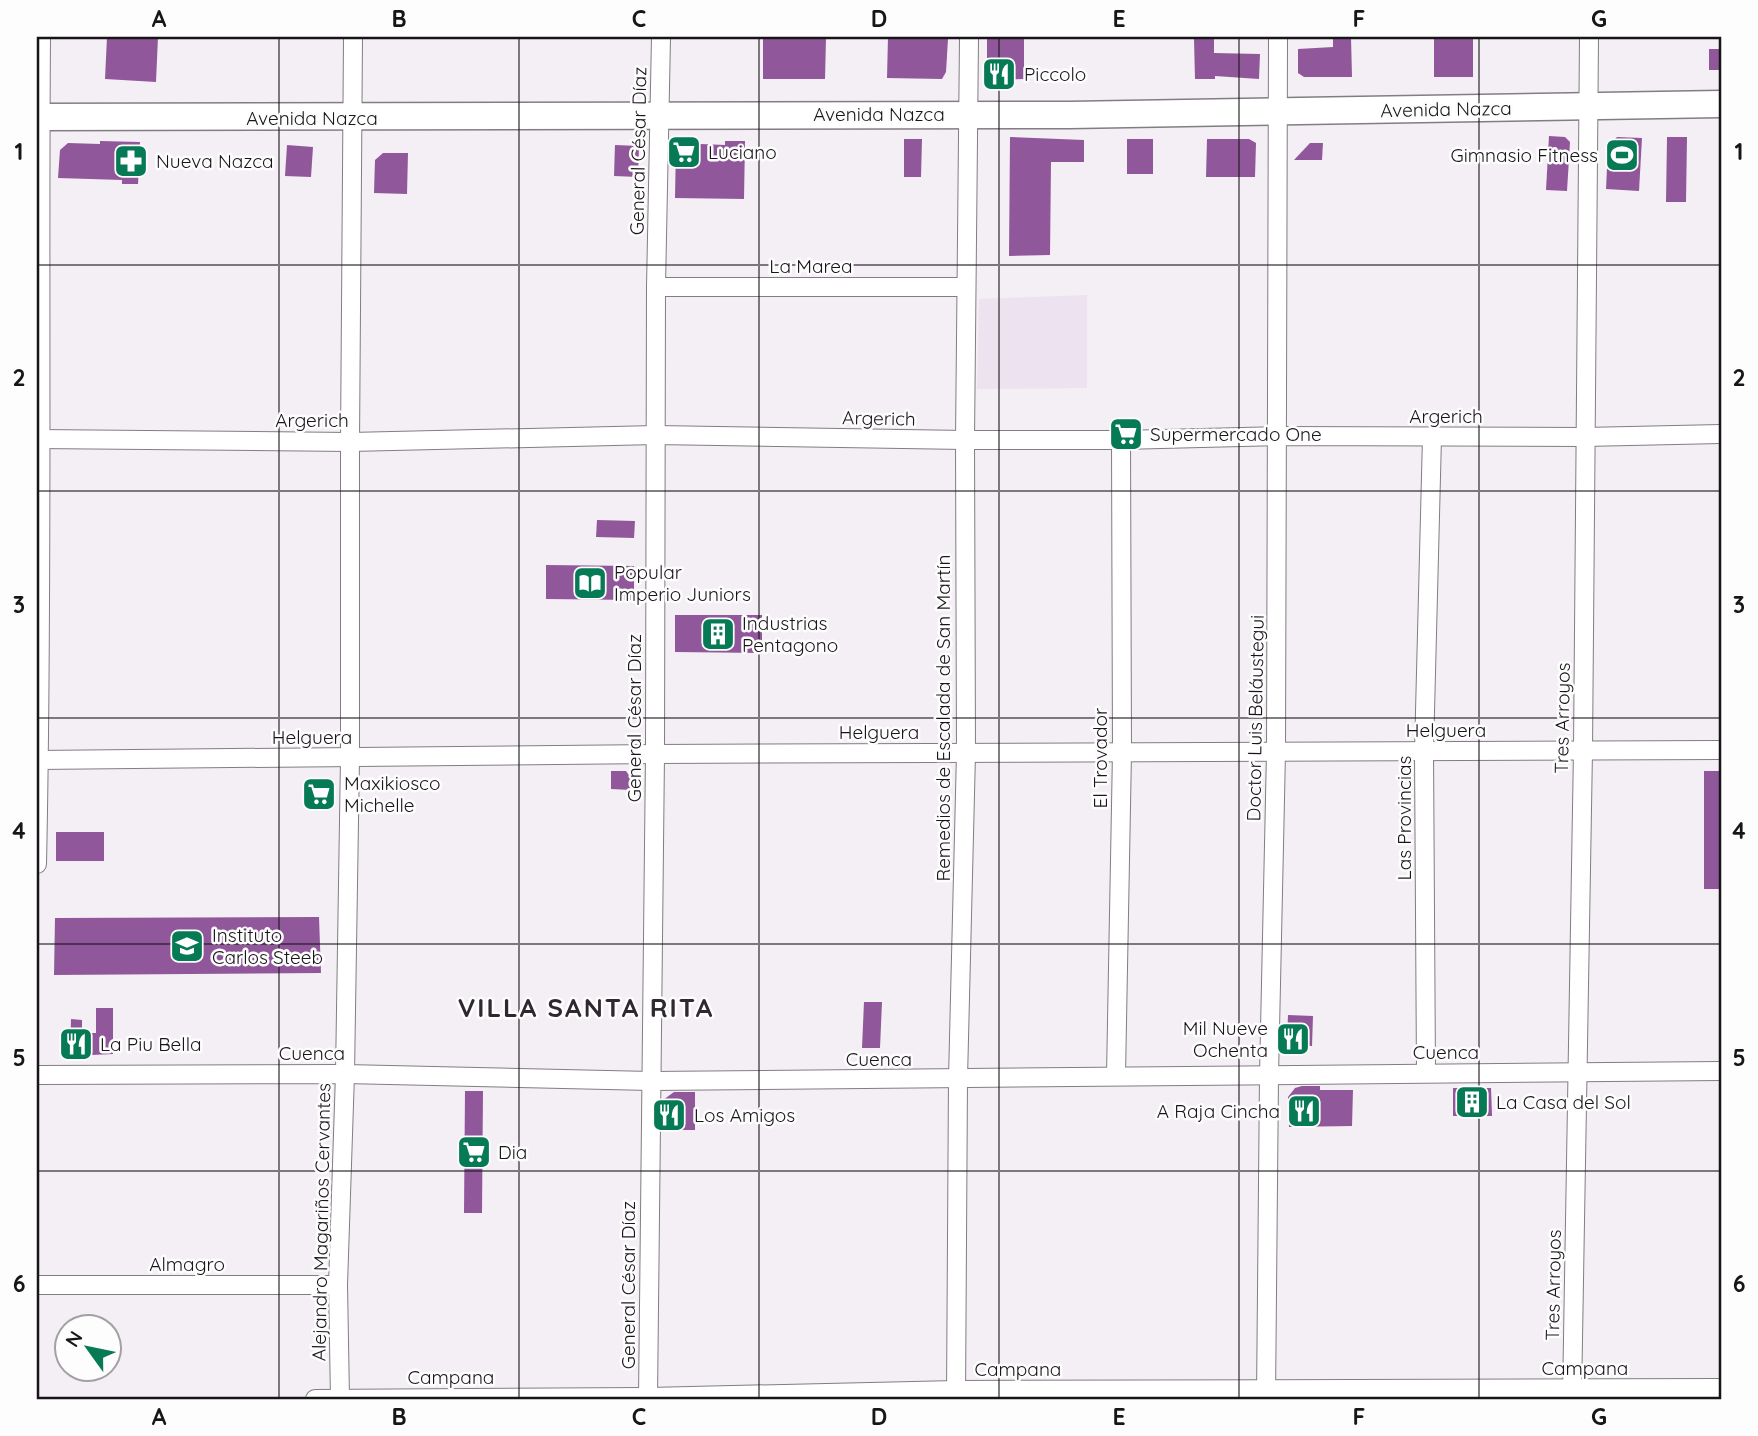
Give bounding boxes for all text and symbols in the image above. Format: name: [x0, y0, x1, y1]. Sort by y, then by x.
text: A: [152, 4, 167, 33]
text: B: [391, 4, 407, 33]
text: C: [632, 4, 646, 33]
text: D: [871, 4, 887, 33]
text: E: [1112, 4, 1126, 33]
text: F: [1353, 4, 1365, 33]
text: G: [1591, 4, 1607, 33]
restaurant icon: Piccolo: [980, 55, 1018, 93]
place label: Piccolo: [1024, 62, 1086, 86]
street label: General César Díaz: [625, 67, 651, 235]
street label: Avenida Nazca: [1380, 96, 1512, 122]
street label: Avenida Nazca: [813, 102, 945, 126]
street label: Avenida Nazca: [246, 106, 378, 130]
supermarket icon: Luciano: [665, 133, 703, 171]
sports icon: Gimnasio Fitness: [1603, 136, 1641, 174]
text: 1: [15, 137, 23, 166]
text: 1: [1735, 137, 1743, 166]
place label: Luciano: [708, 140, 777, 164]
pharmacy icon: Nueva Nazca: [112, 142, 150, 180]
place label: Gimnasio Fitness: [1450, 143, 1598, 167]
place label: Nueva Nazca: [156, 149, 274, 173]
street label: La Marea: [769, 254, 853, 278]
text: 2: [12, 363, 26, 392]
text: 2: [1732, 363, 1746, 392]
street label: Argerich: [1409, 404, 1483, 428]
street label: Argerich: [842, 405, 916, 431]
street label: Argerich: [275, 408, 349, 432]
supermarket icon: Supermercado One: [1107, 415, 1145, 453]
place label: Supermercado One: [1150, 422, 1322, 446]
street label: Remedios de Escalada de San Martín: [931, 554, 955, 882]
place label: Popular Imperio Juniors: [614, 560, 751, 606]
library icon: Popular Imperio Juniors: [571, 564, 609, 602]
text: 3: [13, 590, 25, 619]
text: 3: [1733, 590, 1745, 619]
place label: Industrias Pentagono: [742, 611, 838, 657]
building icon: Industrias Pentagono: [699, 615, 737, 653]
street label: Doctor Luis Beláustegui: [1241, 615, 1269, 821]
street label: General César Díaz: [622, 634, 646, 802]
street label: Tres Arroyos: [1549, 662, 1575, 774]
street label: El Trovador: [1088, 707, 1112, 808]
street label: Helguera: [1406, 718, 1486, 742]
street label: Helguera: [839, 720, 919, 744]
street label: Helguera: [272, 725, 352, 749]
street label: Las Provincias: [1392, 756, 1416, 880]
place label: Maxikiosco Michelle: [344, 771, 440, 817]
supermarket icon: Maxikiosco Michelle: [300, 775, 338, 813]
text: 4: [12, 816, 26, 845]
text: 4: [1732, 816, 1746, 845]
place label: Instituto Carlos Steeb: [212, 923, 323, 969]
school or university icon: Instituto Carlos Steeb: [168, 927, 206, 965]
district label: VILLA SANTA RITA: [458, 991, 714, 1024]
place label: Mil Nueve Ochenta: [1183, 1016, 1268, 1062]
restaurant icon: Mil Nueve Ochenta: [1274, 1020, 1312, 1058]
restaurant icon: La Piu Bella: [57, 1025, 95, 1063]
place label: La Piu Bella: [100, 1032, 202, 1056]
street label: Cuenca: [1413, 1040, 1479, 1064]
street label: Cuenca: [279, 1041, 345, 1065]
text: 5: [12, 1043, 26, 1072]
text: 5: [1732, 1043, 1746, 1072]
street label: Cuenca: [846, 1047, 912, 1071]
street label: Alejandro Magariños Cervantes: [307, 1083, 335, 1361]
building icon: La Casa del Sol: [1453, 1083, 1491, 1121]
place label: La Casa del Sol: [1496, 1090, 1631, 1114]
restaurant icon: A Raja Cincha: [1285, 1092, 1323, 1130]
restaurant icon: Los Amigos: [650, 1096, 688, 1134]
place label: A Raja Cincha: [1157, 1099, 1280, 1123]
place label: Los Amigos: [694, 1103, 795, 1127]
supermarket icon: Dia: [455, 1133, 493, 1171]
place label: Dia: [498, 1140, 527, 1164]
street label: General César Díaz: [616, 1201, 640, 1369]
street label: Tres Arroyos: [1540, 1229, 1566, 1341]
street label: Almagro: [149, 1252, 225, 1276]
text: 6: [13, 1269, 25, 1298]
text: 6: [1733, 1269, 1745, 1298]
north arrow: [52, 1314, 122, 1384]
text: N: [60, 1326, 88, 1351]
street label: Campana: [1542, 1356, 1628, 1380]
street label: Campana: [975, 1357, 1061, 1381]
street label: Campana: [408, 1365, 494, 1389]
text: A: [152, 1402, 167, 1431]
text: B: [391, 1402, 407, 1431]
text: C: [632, 1402, 646, 1431]
text: D: [871, 1402, 887, 1431]
text: E: [1112, 1402, 1126, 1431]
text: F: [1353, 1402, 1365, 1431]
text: G: [1591, 1402, 1607, 1431]

